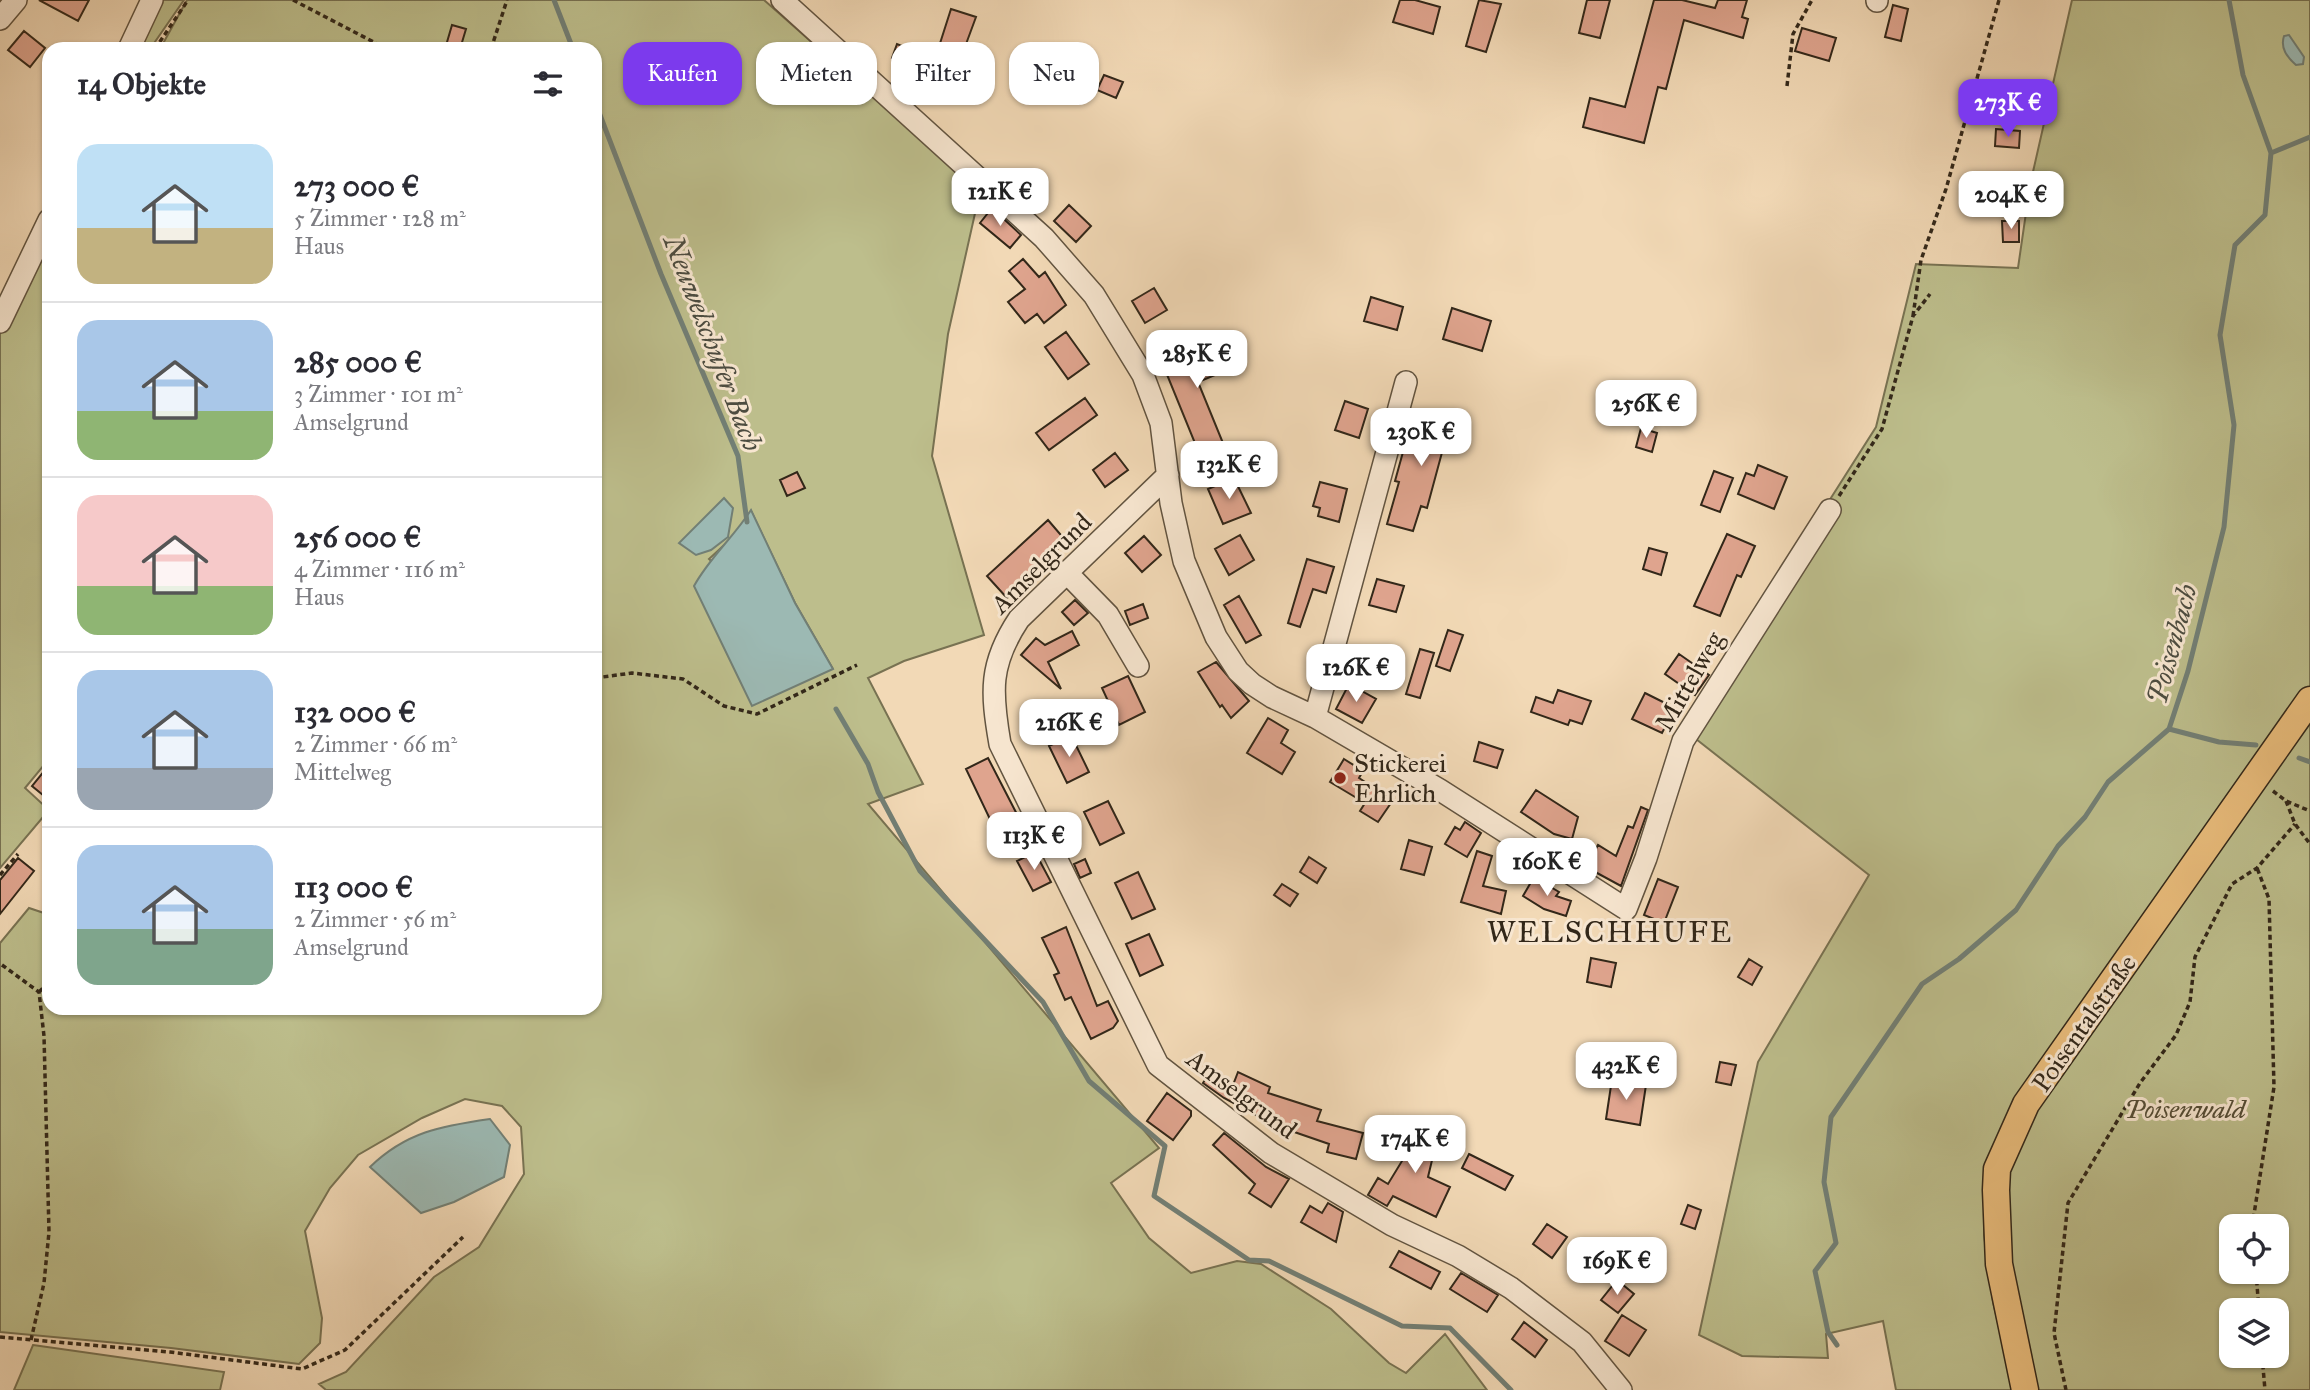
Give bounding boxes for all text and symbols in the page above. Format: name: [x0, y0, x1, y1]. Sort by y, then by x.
chip: Kaufen: [623, 42, 742, 105]
chip: Mieten: [756, 42, 877, 105]
chip: Filter: [891, 42, 995, 105]
chip: Neu: [1009, 42, 1099, 105]
icon: filters: [529, 65, 567, 103]
text: 14 Objekte: [77, 66, 206, 102]
pin: 273K €: [1951, 80, 2065, 139]
text: 273K €: [1974, 88, 2042, 116]
text: 273 000 €: [294, 168, 420, 204]
pin: 121K €: [943, 168, 1057, 228]
icon: home: [133, 172, 217, 256]
pin: 204K €: [1954, 172, 2068, 231]
text: 121K €: [968, 177, 1032, 205]
text: 204K €: [1975, 180, 2047, 208]
text: 5 Zimmer · 128 m²: [294, 204, 466, 232]
water label: Neuwelschufer Bach: [655, 228, 770, 456]
text: Haus: [294, 232, 344, 260]
pin: 285K €: [1140, 330, 1254, 390]
text: 285K €: [1162, 339, 1232, 367]
text: 285 000 €: [294, 344, 422, 380]
icon: home: [133, 348, 217, 432]
text: 3 Zimmer · 101 m²: [294, 380, 463, 408]
pin: 256K €: [1589, 380, 1703, 440]
text: 256K €: [1612, 389, 1680, 417]
text: Amselgrund: [294, 408, 409, 436]
pin: 230K €: [1364, 408, 1478, 468]
text: 230K €: [1386, 417, 1456, 445]
pin: 132K €: [1172, 442, 1286, 501]
text: 132K €: [1197, 450, 1261, 478]
street label: Amselgrund: [983, 506, 1098, 621]
text: 256 000 €: [294, 519, 421, 555]
icon: home: [133, 523, 217, 607]
text: 4 Zimmer · 116 m²: [294, 555, 465, 583]
water label: Poisenbach: [2139, 580, 2205, 708]
text: Haus: [294, 583, 344, 611]
street label: Mittelweg: [1648, 625, 1731, 736]
pin: 126K €: [1299, 644, 1413, 704]
text: 126K €: [1322, 653, 1390, 681]
text: 132 000 €: [294, 694, 416, 730]
icon: home: [133, 698, 217, 782]
pin: 216K €: [1012, 700, 1126, 759]
text: 216K €: [1035, 708, 1103, 736]
text: 2 Zimmer · 66 m²: [294, 730, 457, 758]
place label: Stickerei Ehrlich: [1354, 747, 1446, 809]
text: Mittelweg: [294, 758, 391, 786]
marker: Stickerei Ehrlich: [1332, 770, 1348, 786]
pin: 113K €: [977, 812, 1091, 872]
text: 113K €: [1003, 821, 1065, 849]
pin: 160K €: [1490, 838, 1604, 898]
text: 160K €: [1512, 847, 1582, 875]
text: 113 000 €: [294, 869, 413, 905]
icon: home: [133, 873, 217, 957]
text: 2 Zimmer · 56 m²: [294, 905, 456, 933]
district label: WELSCHHUFE: [1487, 914, 1733, 950]
text: Amselgrund: [294, 933, 409, 961]
street label: Poisentalstraße: [2025, 948, 2143, 1098]
street label: Amselgrund: [1180, 1042, 1303, 1146]
pin: 432K €: [1569, 1042, 1683, 1102]
text: 432K €: [1592, 1051, 1660, 1079]
park label: Poisenwald: [2124, 1093, 2247, 1125]
pin: 174K €: [1358, 1116, 1472, 1175]
text: 174K €: [1381, 1124, 1449, 1152]
map controls: [2219, 1214, 2289, 1368]
button: locate: [2219, 1214, 2289, 1284]
pin: 169K €: [1560, 1238, 1674, 1297]
text: 169K €: [1583, 1246, 1651, 1274]
button: layers: [2219, 1298, 2289, 1368]

